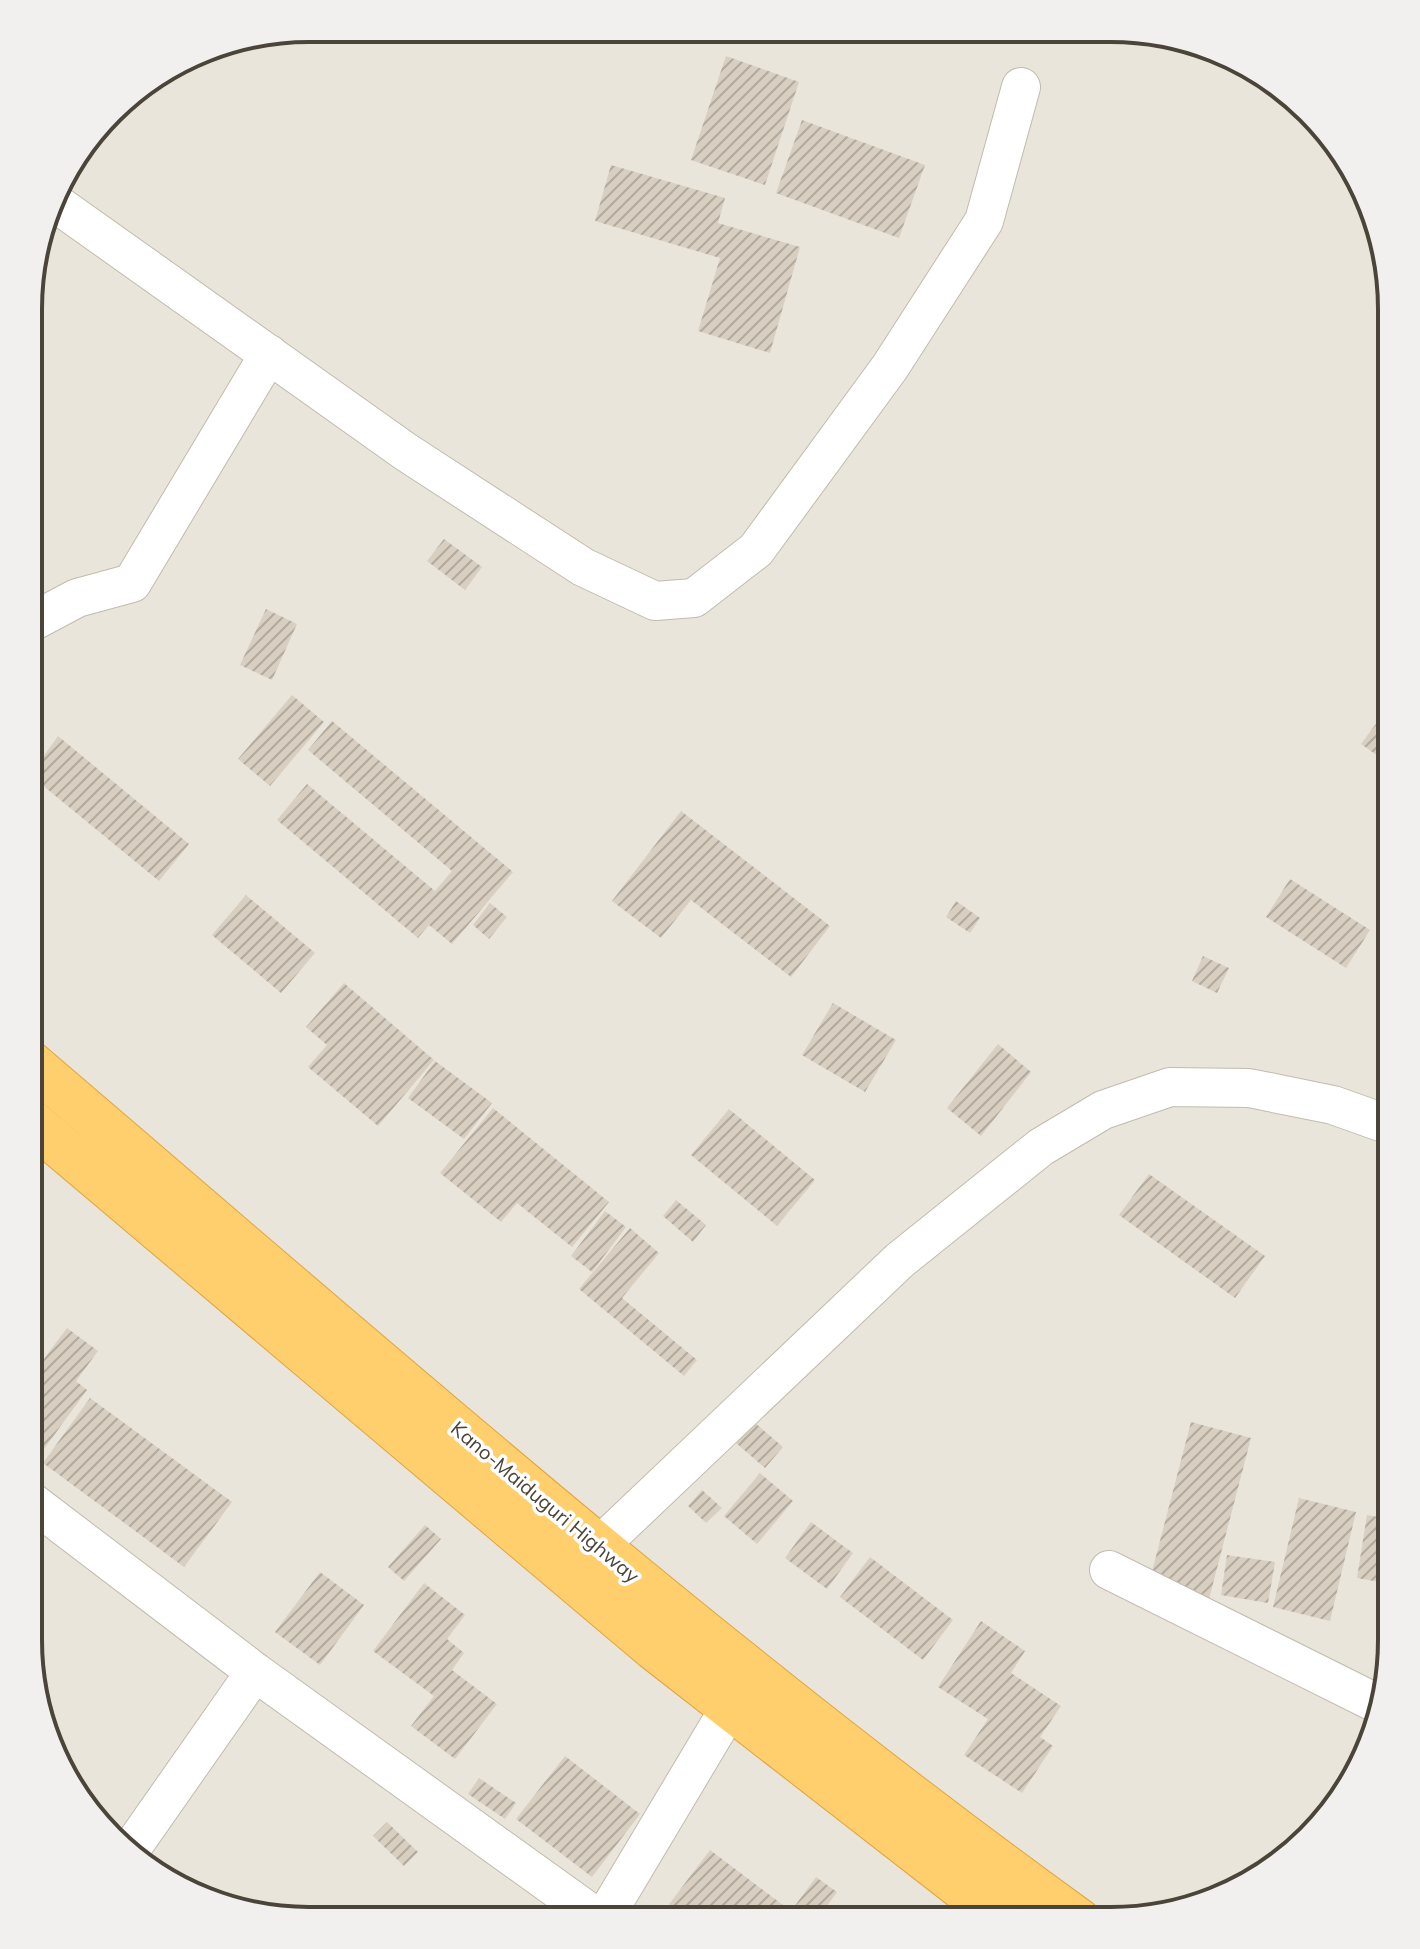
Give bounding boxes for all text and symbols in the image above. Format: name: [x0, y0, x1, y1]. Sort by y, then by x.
street label: Kano-Maiduguri Highway: [446, 1415, 645, 1588]

